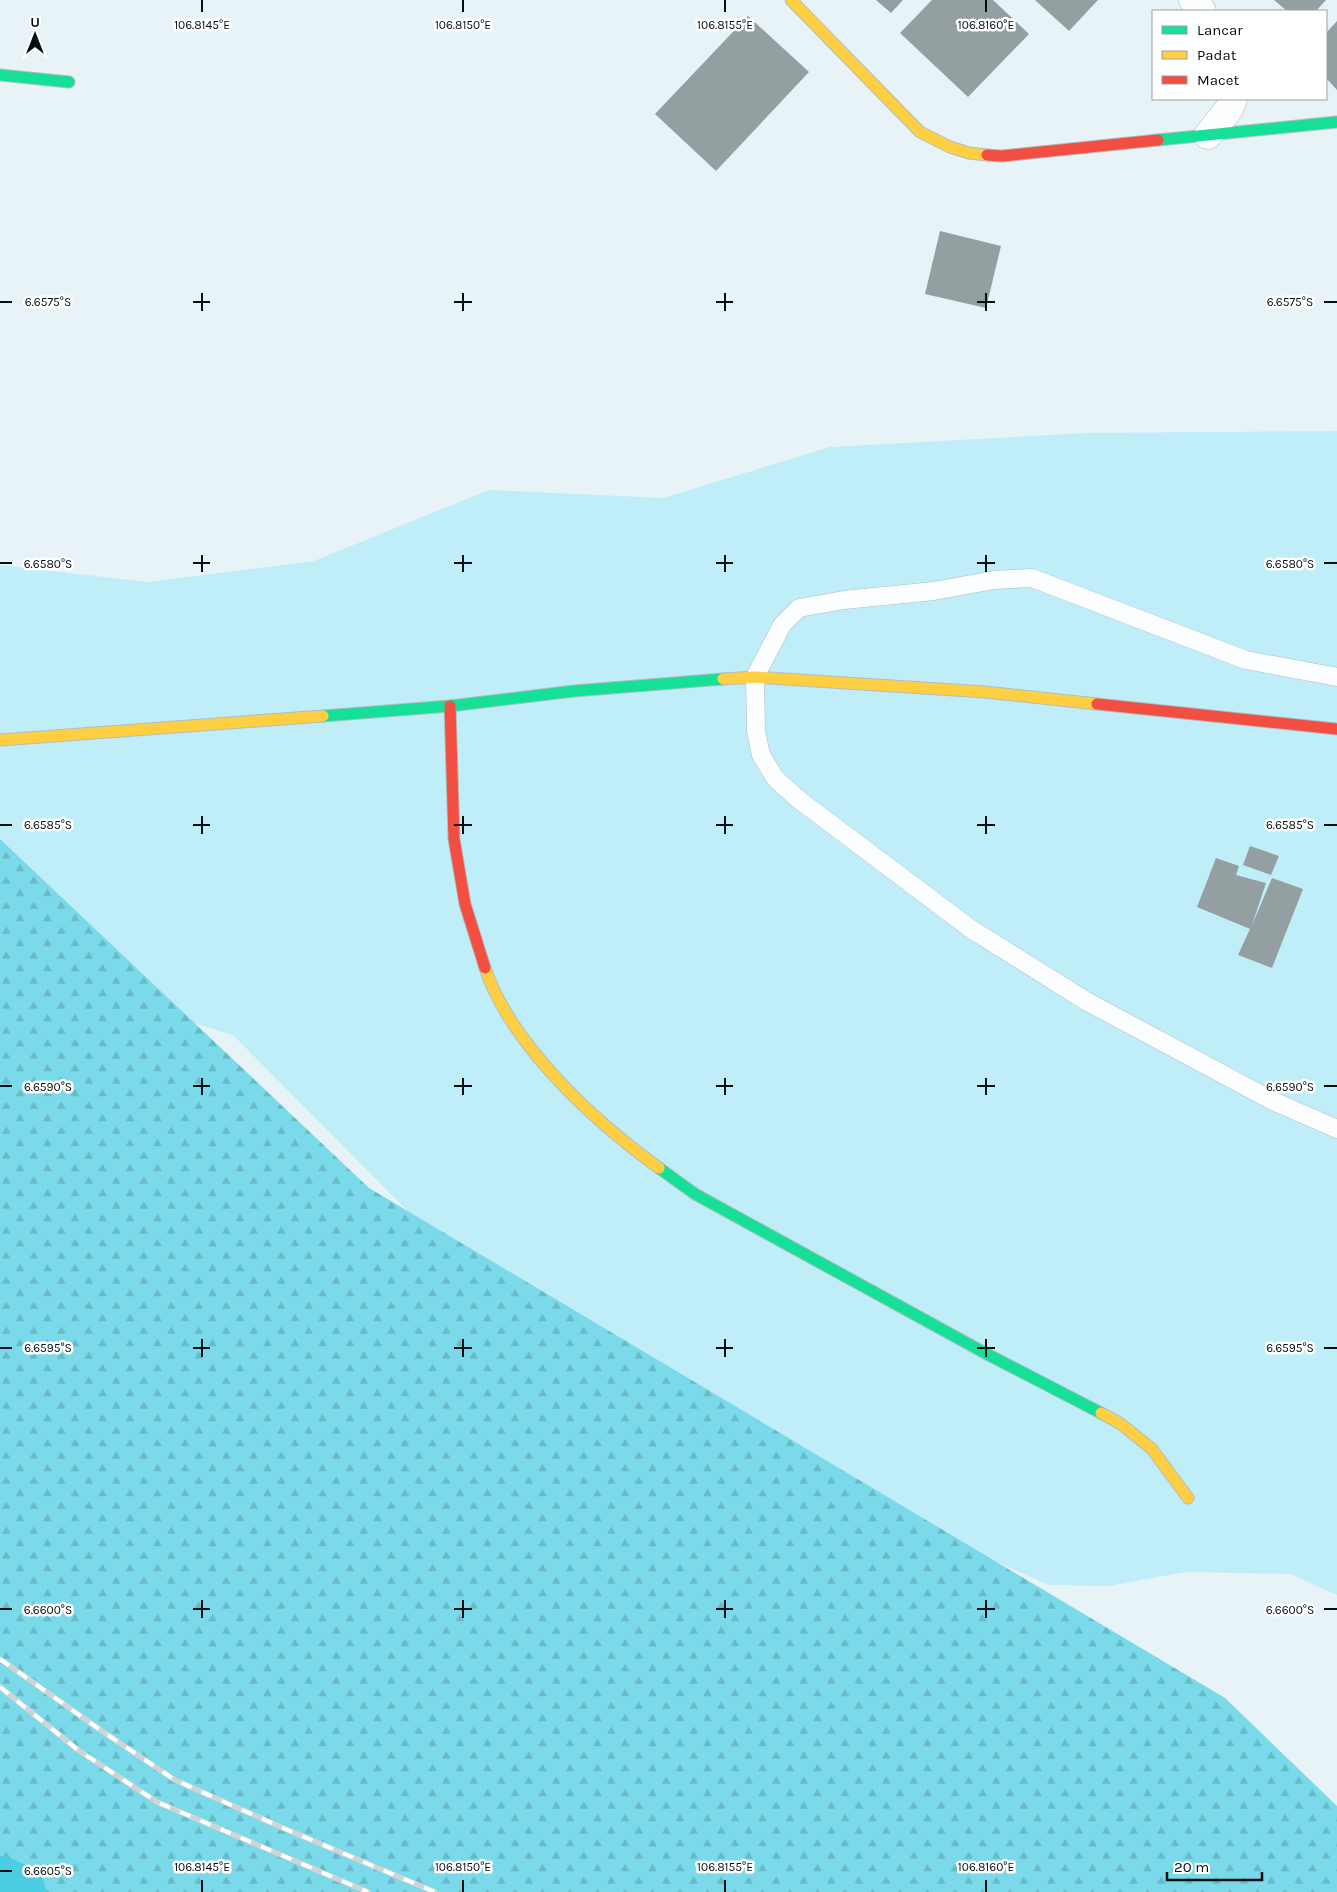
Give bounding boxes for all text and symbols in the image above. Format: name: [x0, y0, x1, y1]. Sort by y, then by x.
north arrow: [10, 10, 60, 60]
legend: [1152, 10, 1327, 100]
text: U: [30, 14, 40, 31]
text: 106.8145°E: [174, 18, 230, 32]
text: 106.8150°E: [435, 18, 491, 32]
text: 106.8155°E: [697, 18, 753, 32]
text: 106.8160°E: [958, 18, 1014, 32]
text: Lancar: [1197, 21, 1243, 39]
text: Padat: [1197, 46, 1237, 64]
text: Macet: [1197, 71, 1239, 89]
text: 6.6575°S: [25, 295, 71, 309]
text: 6.6575°S: [1267, 295, 1313, 309]
text: 6.6580°S: [24, 557, 72, 571]
text: 6.6580°S: [1266, 557, 1314, 571]
text: 6.6585°S: [24, 818, 72, 832]
text: 6.6585°S: [1266, 818, 1314, 832]
text: 6.6590°S: [24, 1080, 72, 1094]
text: 6.6590°S: [1266, 1080, 1314, 1094]
text: 6.6595°S: [24, 1341, 72, 1355]
text: 6.6595°S: [1266, 1341, 1314, 1355]
text: 6.6600°S: [24, 1603, 72, 1617]
text: 6.6600°S: [1266, 1603, 1314, 1617]
scale bar: [1167, 1850, 1262, 1882]
text: 20 m: [1174, 1858, 1209, 1876]
text: 106.8145°E: [174, 1860, 230, 1874]
text: 106.8150°E: [435, 1860, 491, 1874]
text: 106.8155°E: [697, 1860, 753, 1874]
text: 106.8160°E: [958, 1860, 1014, 1874]
text: 6.6605°S: [24, 1864, 72, 1878]

